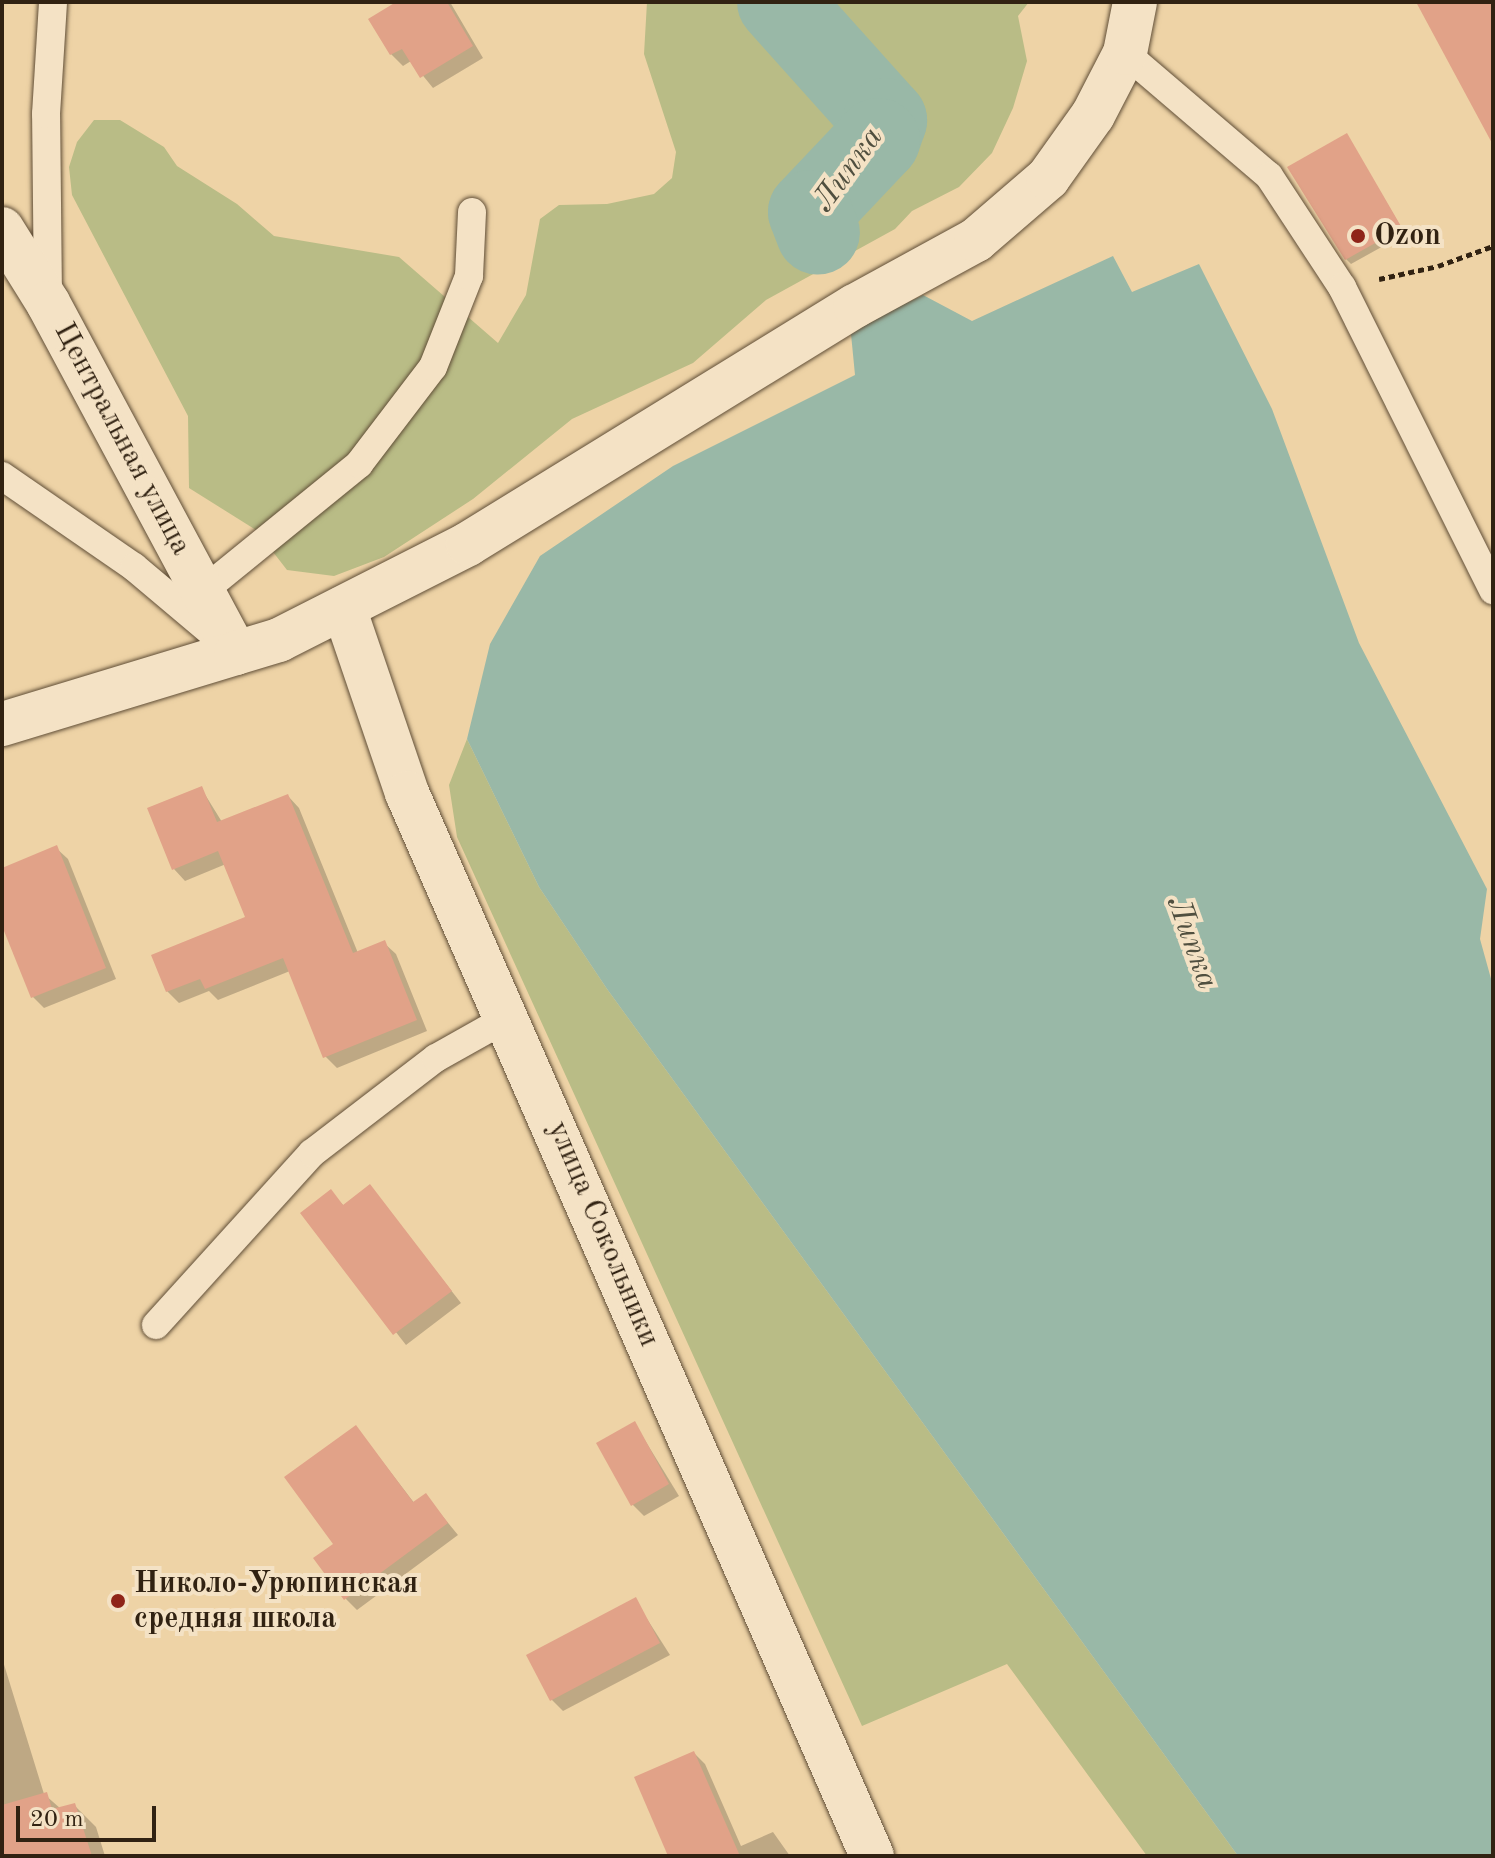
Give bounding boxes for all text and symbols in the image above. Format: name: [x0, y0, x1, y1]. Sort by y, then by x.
water label: Липка: [805, 120, 893, 220]
place label: Ozon: [1374, 218, 1441, 254]
marker: Ozon: [1349, 227, 1367, 245]
street label: Центральная улица: [45, 317, 199, 561]
water label: Липка: [1157, 891, 1225, 995]
street label: улица Сокольники: [539, 1116, 667, 1352]
place label: Николо-Урюпинская средняя школа: [134, 1566, 418, 1636]
marker: Николо-Урюпинская средняя школа: [109, 1592, 127, 1610]
scale bar: [20, 1790, 160, 1840]
text: 20 m: [30, 1808, 84, 1832]

